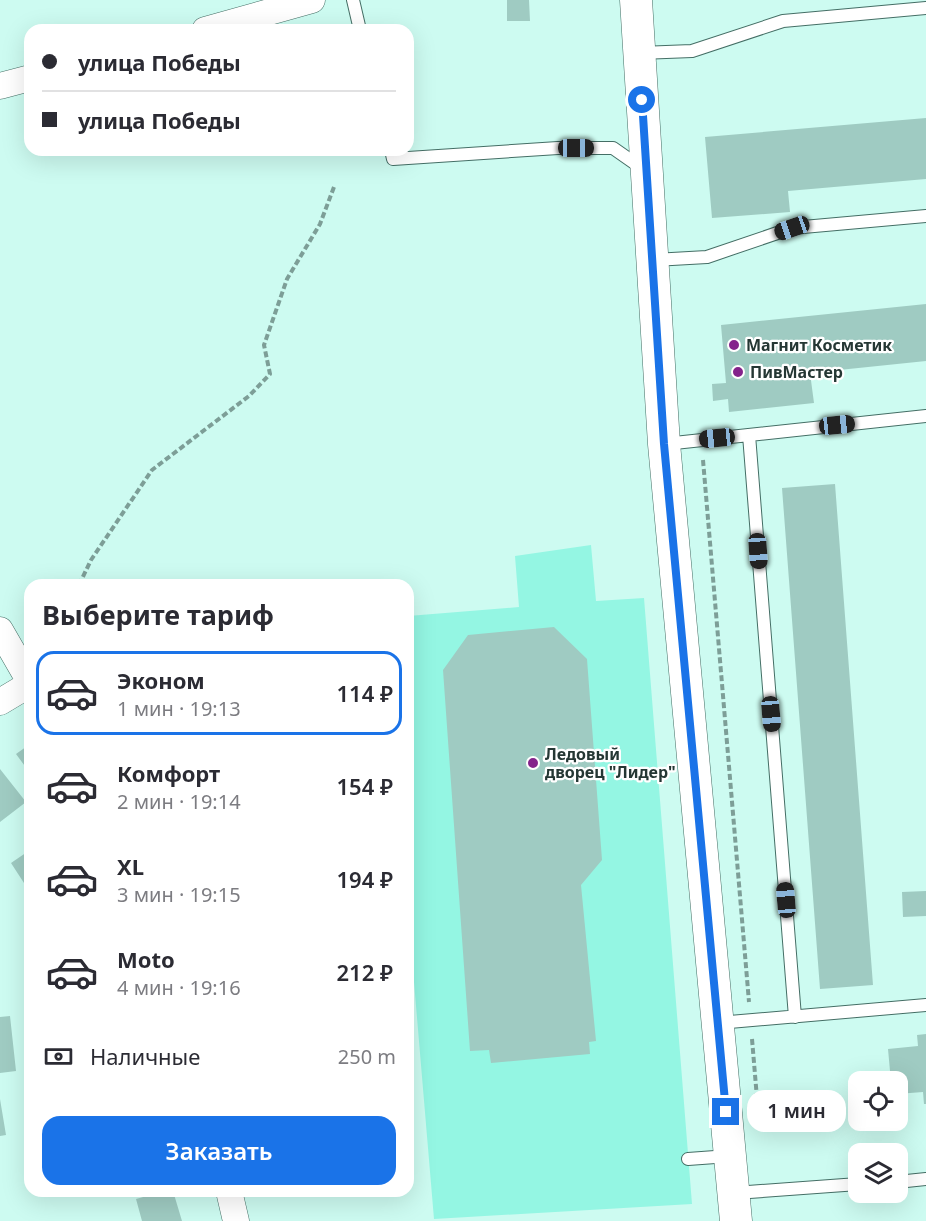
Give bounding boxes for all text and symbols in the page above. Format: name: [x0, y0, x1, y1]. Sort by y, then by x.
text: улица Победы: [78, 47, 241, 77]
route start: [628, 86, 655, 113]
text: улица Победы: [78, 105, 241, 135]
car: [558, 139, 594, 157]
car: [772, 214, 812, 242]
place label: Магнит Косметик: [746, 334, 892, 356]
marker: Магнит Косметик: [727, 338, 741, 352]
place label: ПивМастер: [750, 361, 843, 383]
marker: ПивМастер: [731, 365, 745, 379]
car: [818, 414, 856, 436]
car: [698, 427, 736, 449]
car: [748, 532, 768, 570]
text: Выберите тариф: [42, 596, 274, 633]
text: Эконом: [117, 665, 205, 695]
icon: car: [45, 666, 99, 720]
text: 114 ₽: [336, 678, 393, 708]
text: 1 мин · 19:13: [117, 695, 241, 722]
car: [760, 695, 782, 733]
place label: Ледовый дворец "Лидер": [545, 743, 676, 783]
marker: Ледовый дворец "Лидер": [526, 756, 540, 770]
text: Комфорт: [117, 758, 220, 788]
icon: car: [45, 759, 99, 813]
text: 154 ₽: [336, 771, 393, 801]
text: 2 мин · 19:14: [117, 788, 241, 815]
text: XL: [117, 851, 144, 881]
icon: car: [45, 852, 99, 906]
text: 194 ₽: [336, 864, 393, 894]
text: 3 мин · 19:15: [117, 881, 241, 908]
car: [775, 881, 797, 919]
text: Moto: [117, 944, 175, 974]
icon: car: [45, 945, 99, 999]
text: 212 ₽: [336, 957, 393, 987]
text: 4 мин · 19:16: [117, 974, 241, 1001]
icon: cash: [42, 1040, 75, 1073]
text: Наличные: [90, 1041, 200, 1071]
text: 250 m: [338, 1043, 396, 1070]
map controls: [848, 1071, 908, 1203]
button: locate: [848, 1071, 908, 1131]
callout: 1 мин: [747, 1091, 846, 1133]
text: 1 мин: [767, 1097, 826, 1124]
route end: [712, 1098, 739, 1125]
button: Заказать: [42, 1116, 396, 1185]
button: layers: [848, 1143, 908, 1203]

